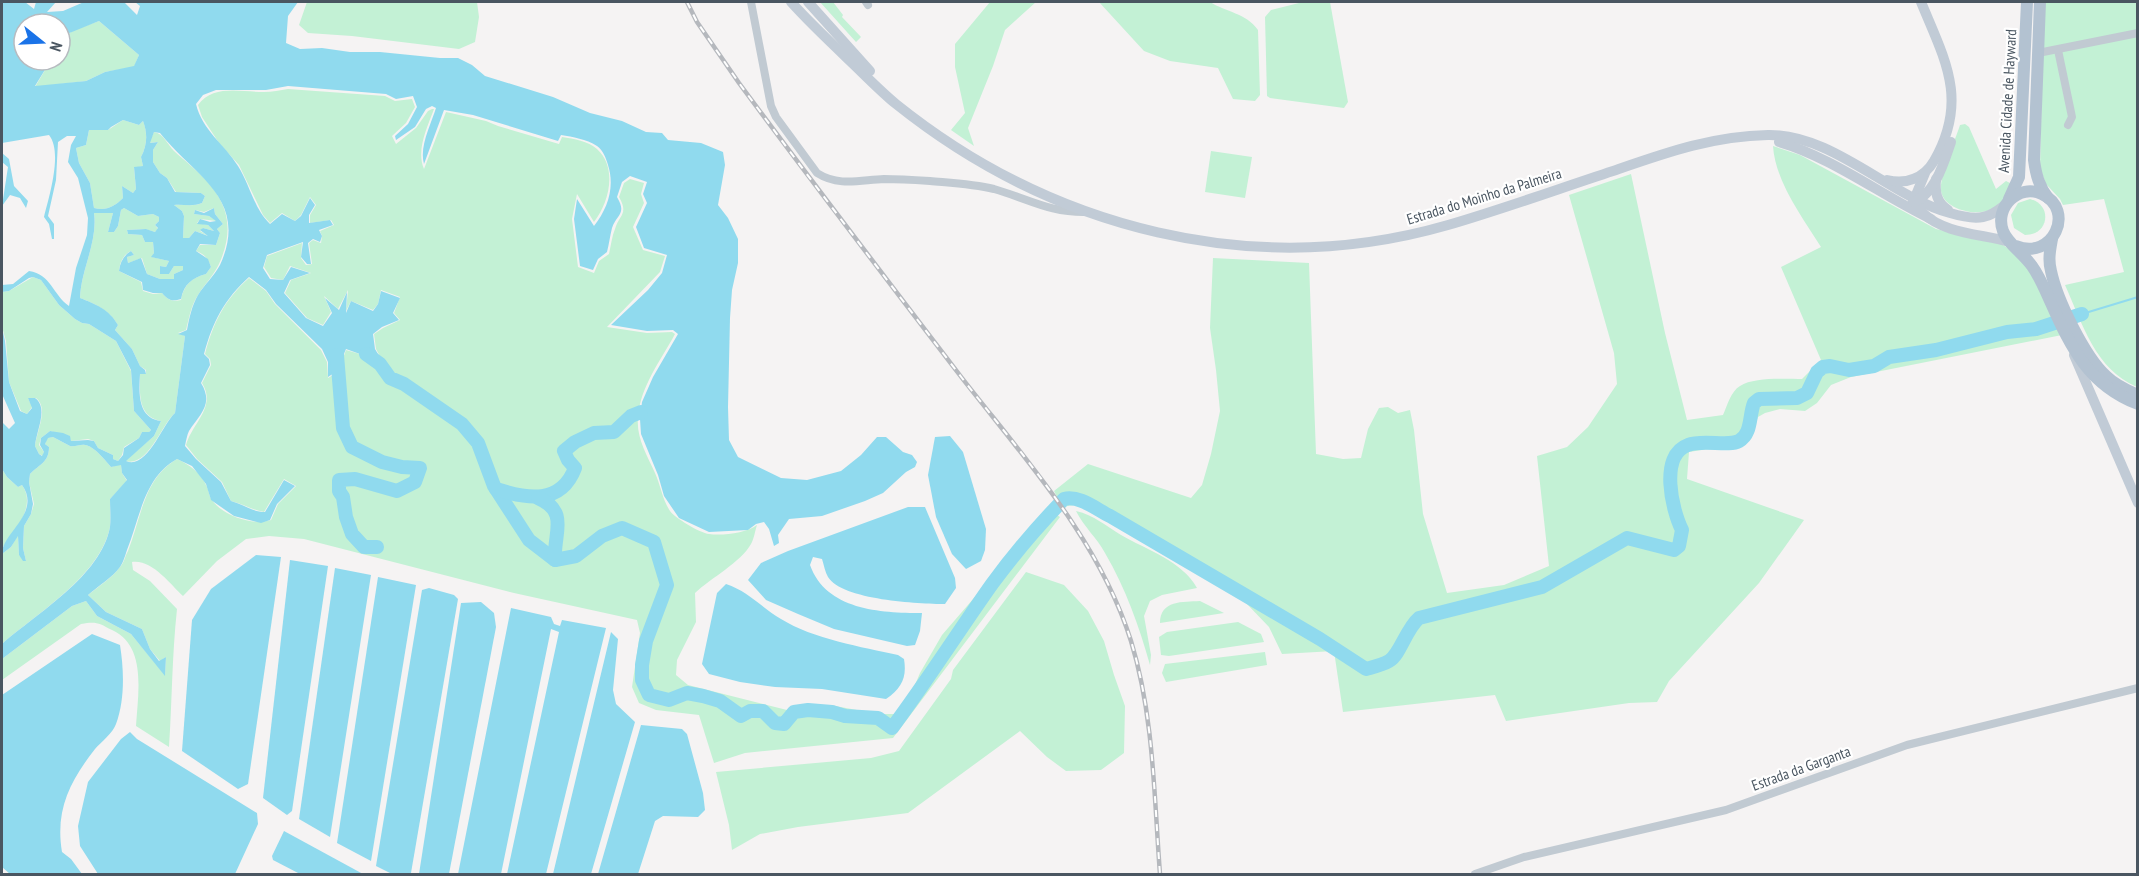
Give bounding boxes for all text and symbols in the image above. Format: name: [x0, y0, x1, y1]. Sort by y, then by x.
north arrow: [12, 12, 72, 72]
street label: Avenida Cidade de Hayward: [1994, 29, 2020, 173]
text: N: [45, 39, 67, 54]
street label: Estrada do Moinho da Palmeira: [1404, 163, 1564, 229]
street label: Estrada da Garganta: [1749, 741, 1853, 795]

